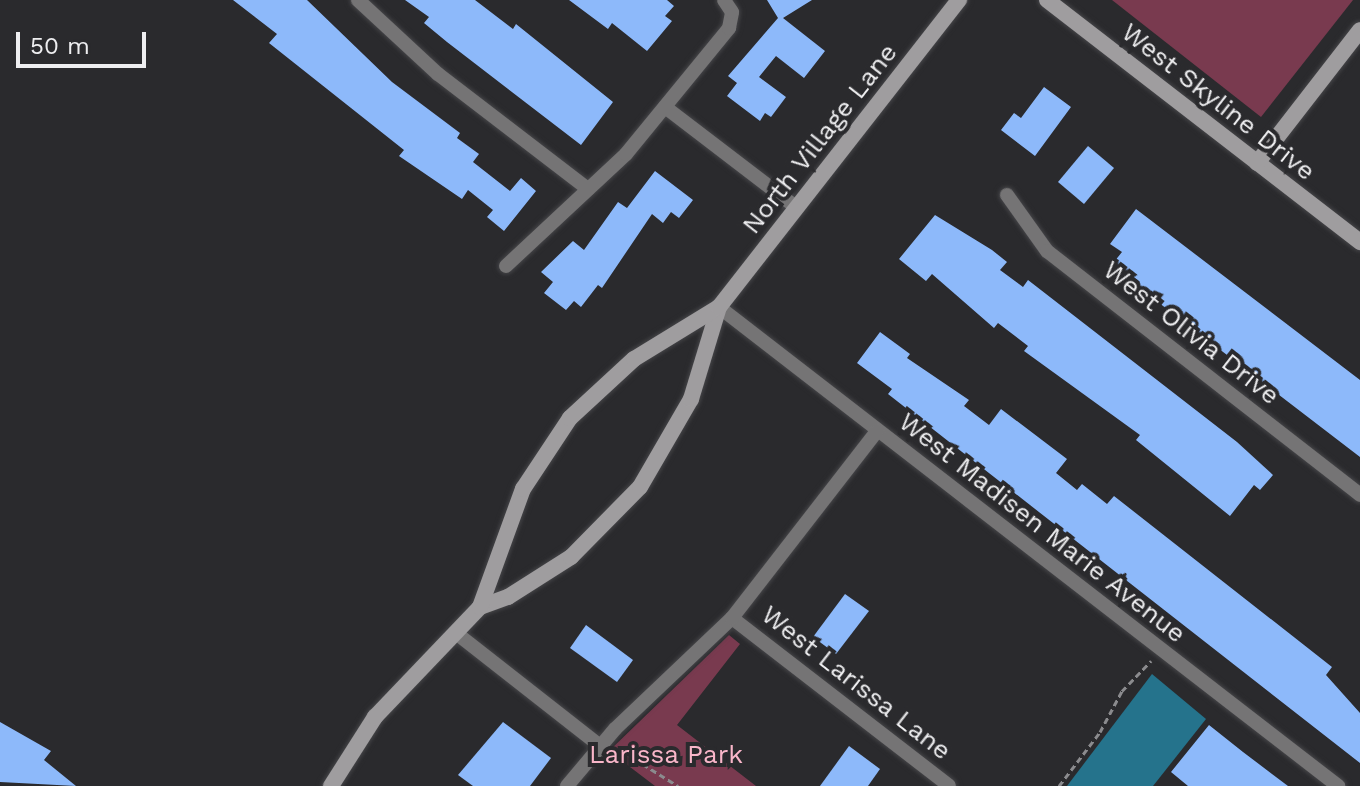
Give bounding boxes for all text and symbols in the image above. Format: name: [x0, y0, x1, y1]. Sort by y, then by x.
scale bar: [20, 16, 150, 66]
street label: West Skyline Drive: [1115, 17, 1321, 187]
text: 50 m: [30, 32, 90, 60]
street label: North Village Lane: [736, 37, 904, 241]
street label: West Olivia Drive: [1096, 254, 1286, 412]
street label: West Madisen Marie Avenue: [892, 406, 1192, 650]
street label: West Larissa Lane: [755, 599, 957, 767]
park label: Larissa Park: [589, 739, 743, 771]

